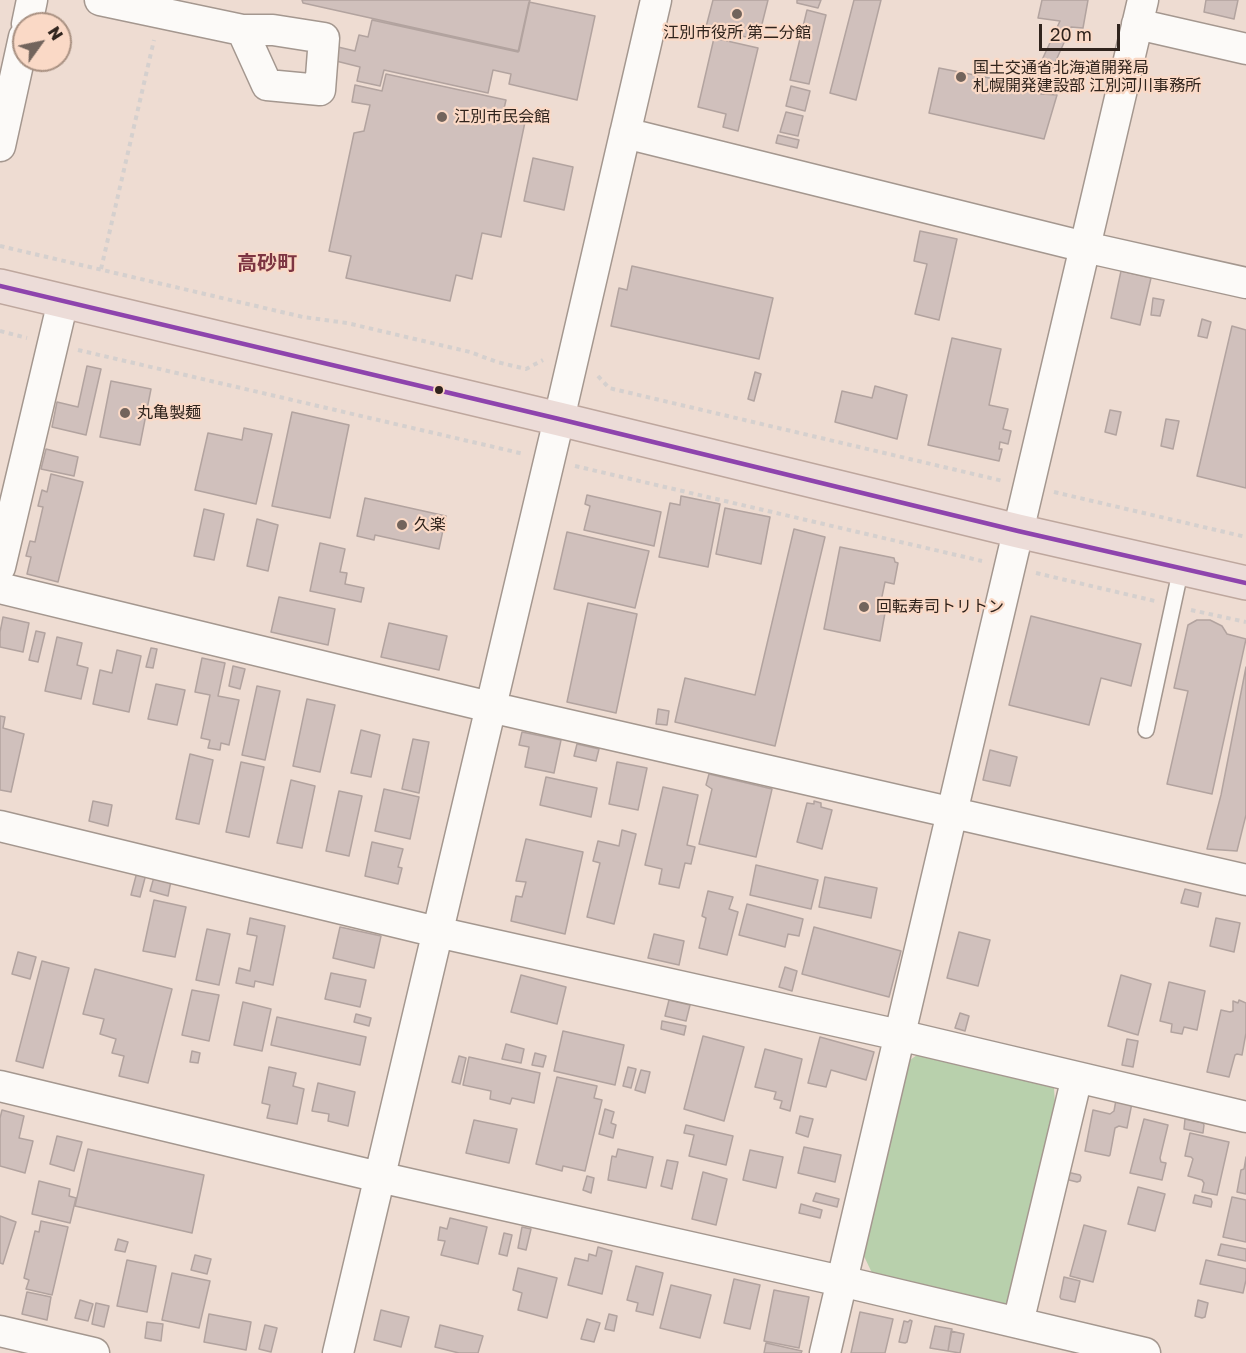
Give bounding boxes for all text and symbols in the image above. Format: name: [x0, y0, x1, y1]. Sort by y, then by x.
marker: 江別市役所 第二分館: [730, 7, 744, 21]
north arrow: [12, 12, 72, 72]
scale bar: [1042, 12, 1123, 50]
text: N: [44, 23, 67, 44]
place label: 江別市役所 第二分館: [663, 23, 811, 43]
text: 20 m: [1050, 23, 1092, 45]
place label: 国土交通省北海道開発局 札幌開発建設部 江別河川事務所: [973, 58, 1201, 96]
marker: 国土交通省北海道開発局 札幌開発建設部 江別河川事務所: [954, 70, 968, 84]
place label: 江別市民会館: [454, 107, 550, 127]
marker: 江別市民会館: [435, 110, 449, 124]
district label: 高砂町: [237, 252, 297, 276]
unlabelled marker: [433, 384, 445, 396]
place label: 丸亀製麺: [137, 403, 201, 423]
marker: 丸亀製麺: [118, 406, 132, 420]
place label: 久楽: [414, 515, 446, 535]
marker: 久楽: [395, 518, 409, 532]
place label: 回転寿司トリトン: [876, 597, 1004, 617]
marker: 回転寿司トリトン: [857, 600, 871, 614]

